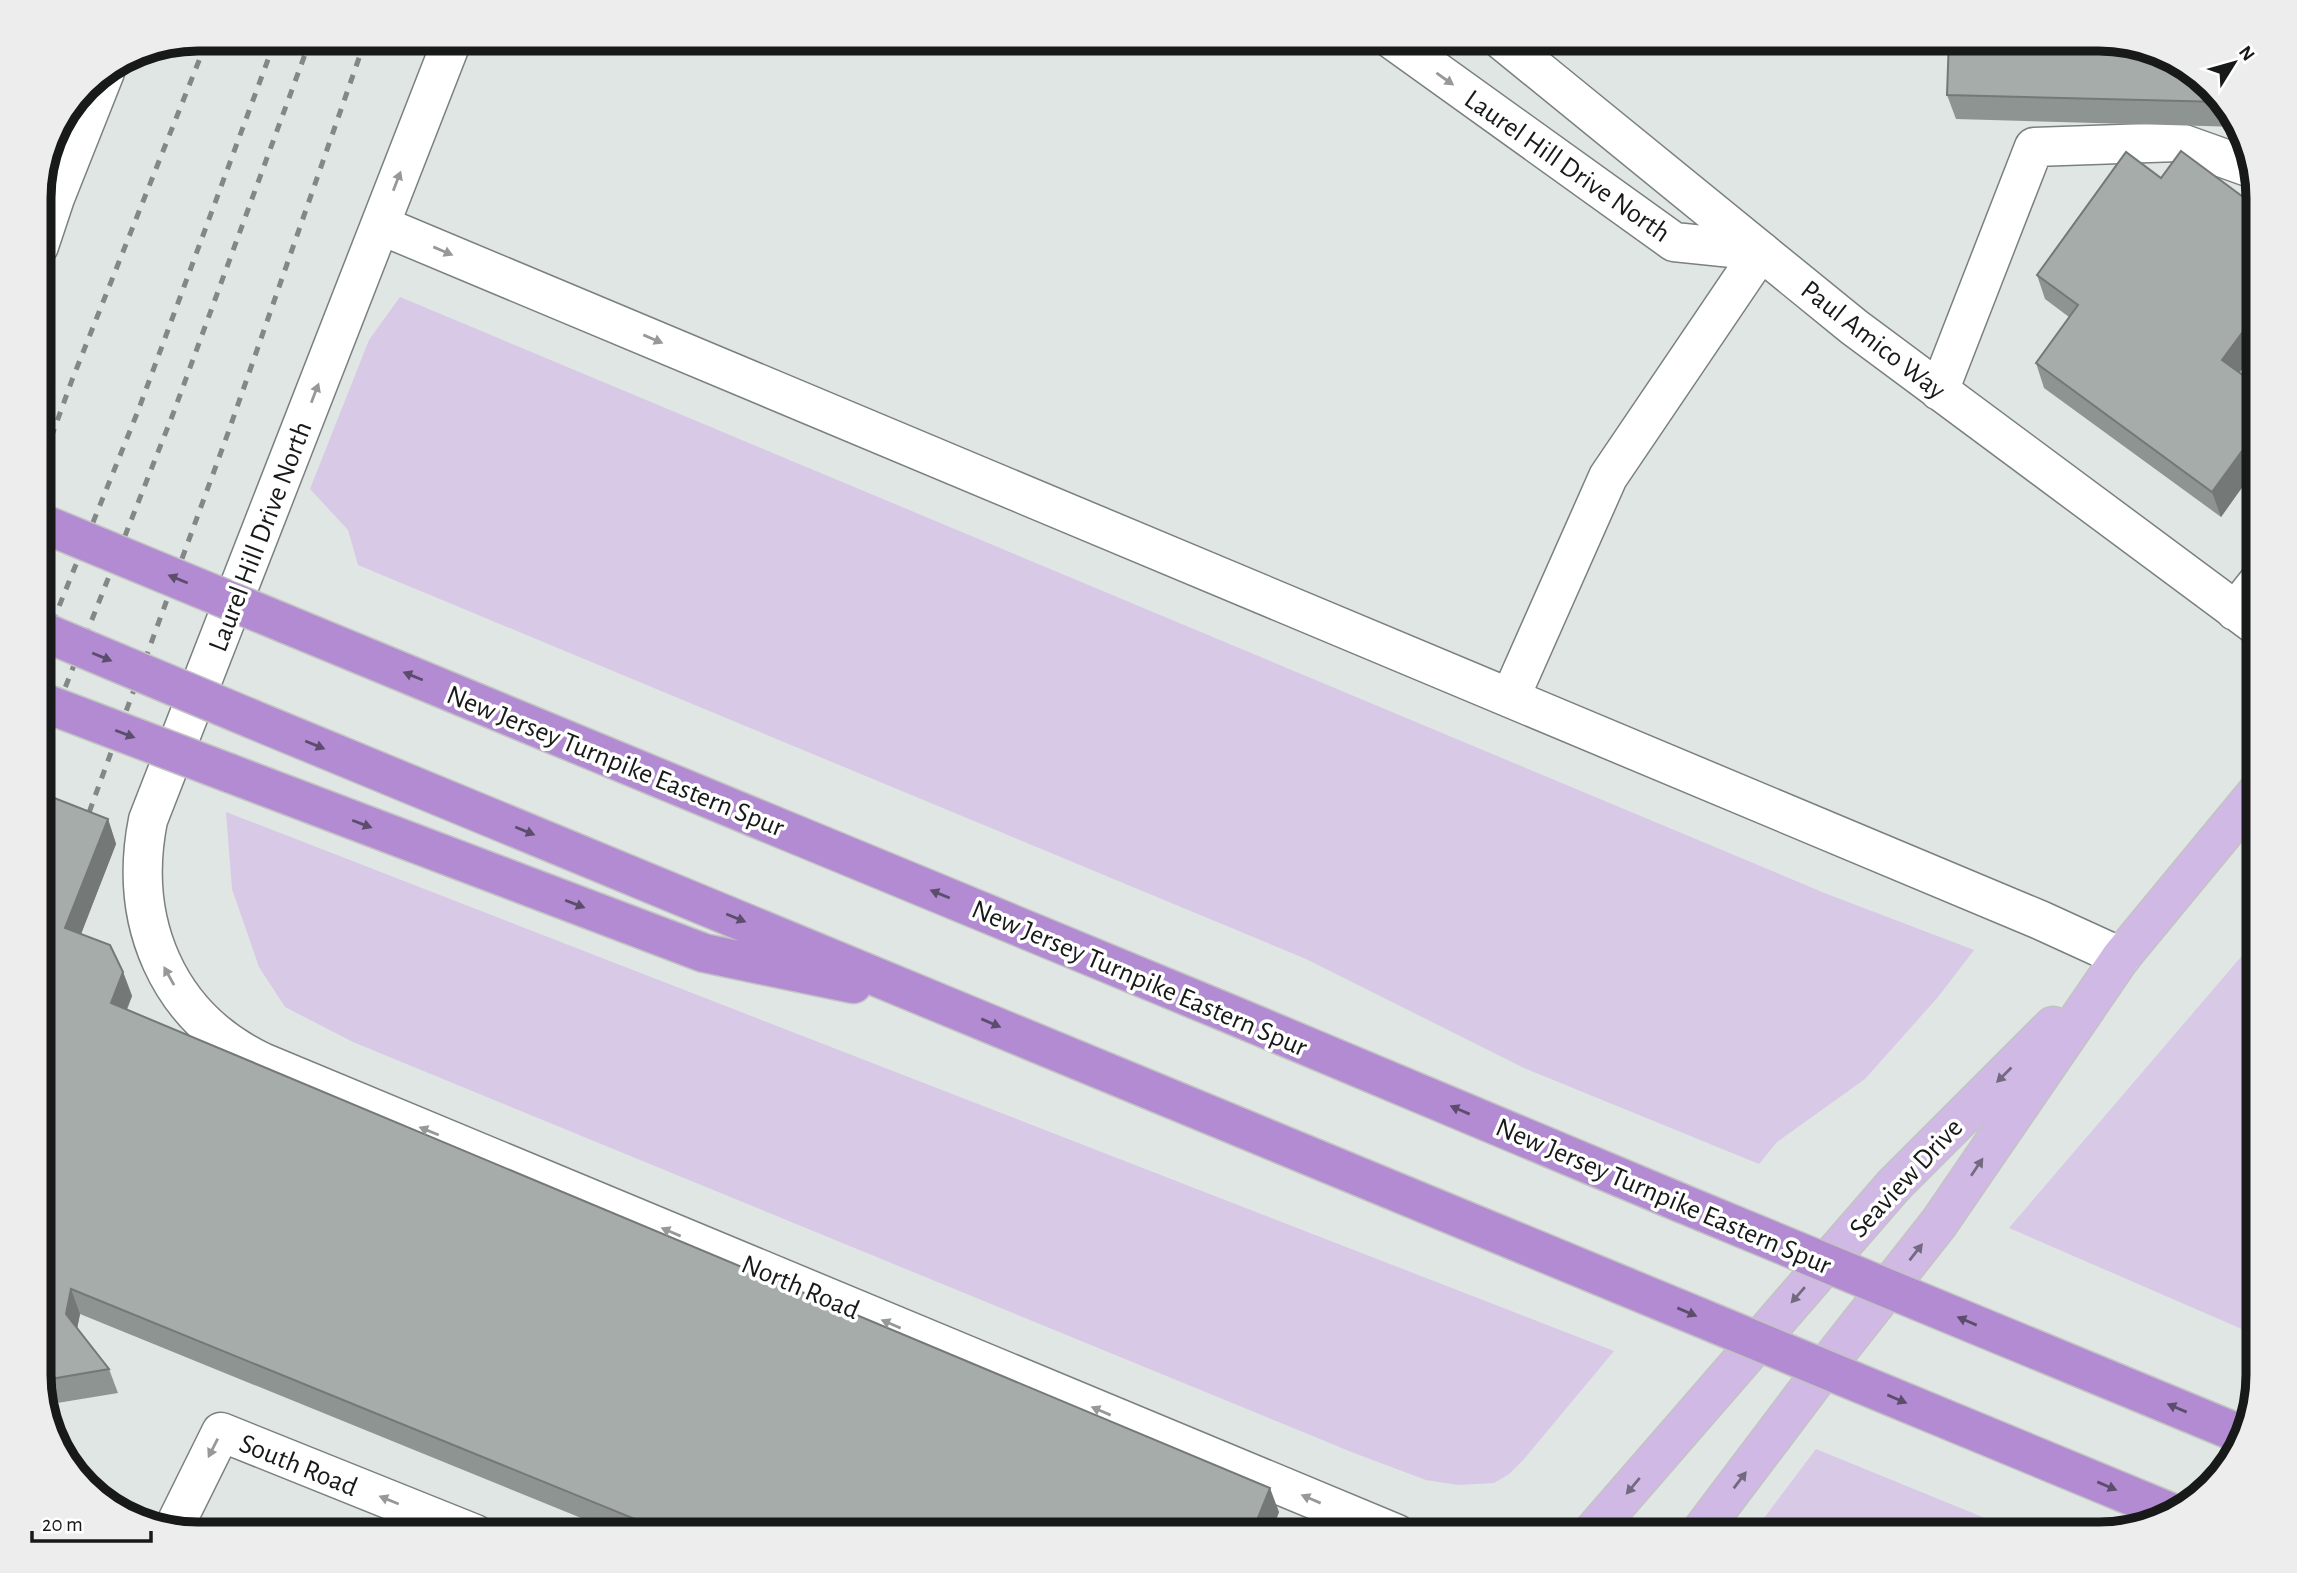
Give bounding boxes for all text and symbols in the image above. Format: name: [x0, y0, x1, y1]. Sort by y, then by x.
north arrow: [2199, 28, 2269, 98]
text: N: [2235, 43, 2258, 65]
one-way arrow: [1436, 71, 1454, 85]
street label: Laurel Hill Drive North: [1459, 85, 1675, 248]
one-way arrow: [392, 171, 403, 192]
one-way arrow: [433, 246, 454, 257]
street label: Paul Amico Way: [1795, 276, 1950, 405]
one-way arrow: [643, 334, 664, 345]
one-way arrow: [309, 383, 320, 404]
street label: Laurel Hill Drive North: [204, 418, 318, 656]
one-way arrow: [167, 574, 188, 585]
one-way arrow: [92, 651, 113, 662]
one-way arrow: [402, 671, 423, 682]
street label: New Jersey Turnpike Eastern Spur: [443, 681, 788, 842]
one-way arrow: [115, 728, 136, 739]
one-way arrow: [305, 739, 326, 750]
one-way arrow: [351, 818, 372, 829]
one-way arrow: [515, 826, 536, 837]
one-way arrow: [930, 888, 951, 899]
street label: New Jersey Turnpike Eastern Spur: [968, 895, 1311, 1062]
one-way arrow: [564, 899, 585, 910]
one-way arrow: [725, 912, 746, 923]
one-way arrow: [163, 966, 175, 986]
one-way arrow: [981, 1017, 1002, 1028]
one-way arrow: [1995, 1067, 2012, 1084]
one-way arrow: [1450, 1104, 1471, 1115]
street label: New Jersey Turnpike Eastern Spur: [1492, 1113, 1835, 1280]
street label: Seaview Drive: [1845, 1113, 1968, 1243]
one-way arrow: [419, 1126, 440, 1137]
one-way arrow: [1970, 1158, 1984, 1176]
one-way arrow: [661, 1226, 682, 1237]
one-way arrow: [1908, 1244, 1923, 1262]
street label: North Road: [737, 1251, 863, 1325]
one-way arrow: [1790, 1286, 1806, 1304]
one-way arrow: [1677, 1306, 1698, 1317]
one-way arrow: [1957, 1316, 1978, 1327]
one-way arrow: [880, 1318, 901, 1329]
one-way arrow: [1887, 1394, 1908, 1405]
one-way arrow: [2167, 1403, 2188, 1414]
one-way arrow: [1091, 1405, 1111, 1417]
street label: South Road: [235, 1430, 361, 1502]
one-way arrow: [207, 1438, 219, 1458]
one-way arrow: [1732, 1471, 1746, 1489]
one-way arrow: [1626, 1477, 1641, 1494]
one-way arrow: [2097, 1481, 2118, 1492]
one-way arrow: [1301, 1493, 1321, 1505]
one-way arrow: [378, 1494, 399, 1505]
scale bar: [32, 1500, 150, 1544]
text: 20 m: [42, 1514, 83, 1535]

